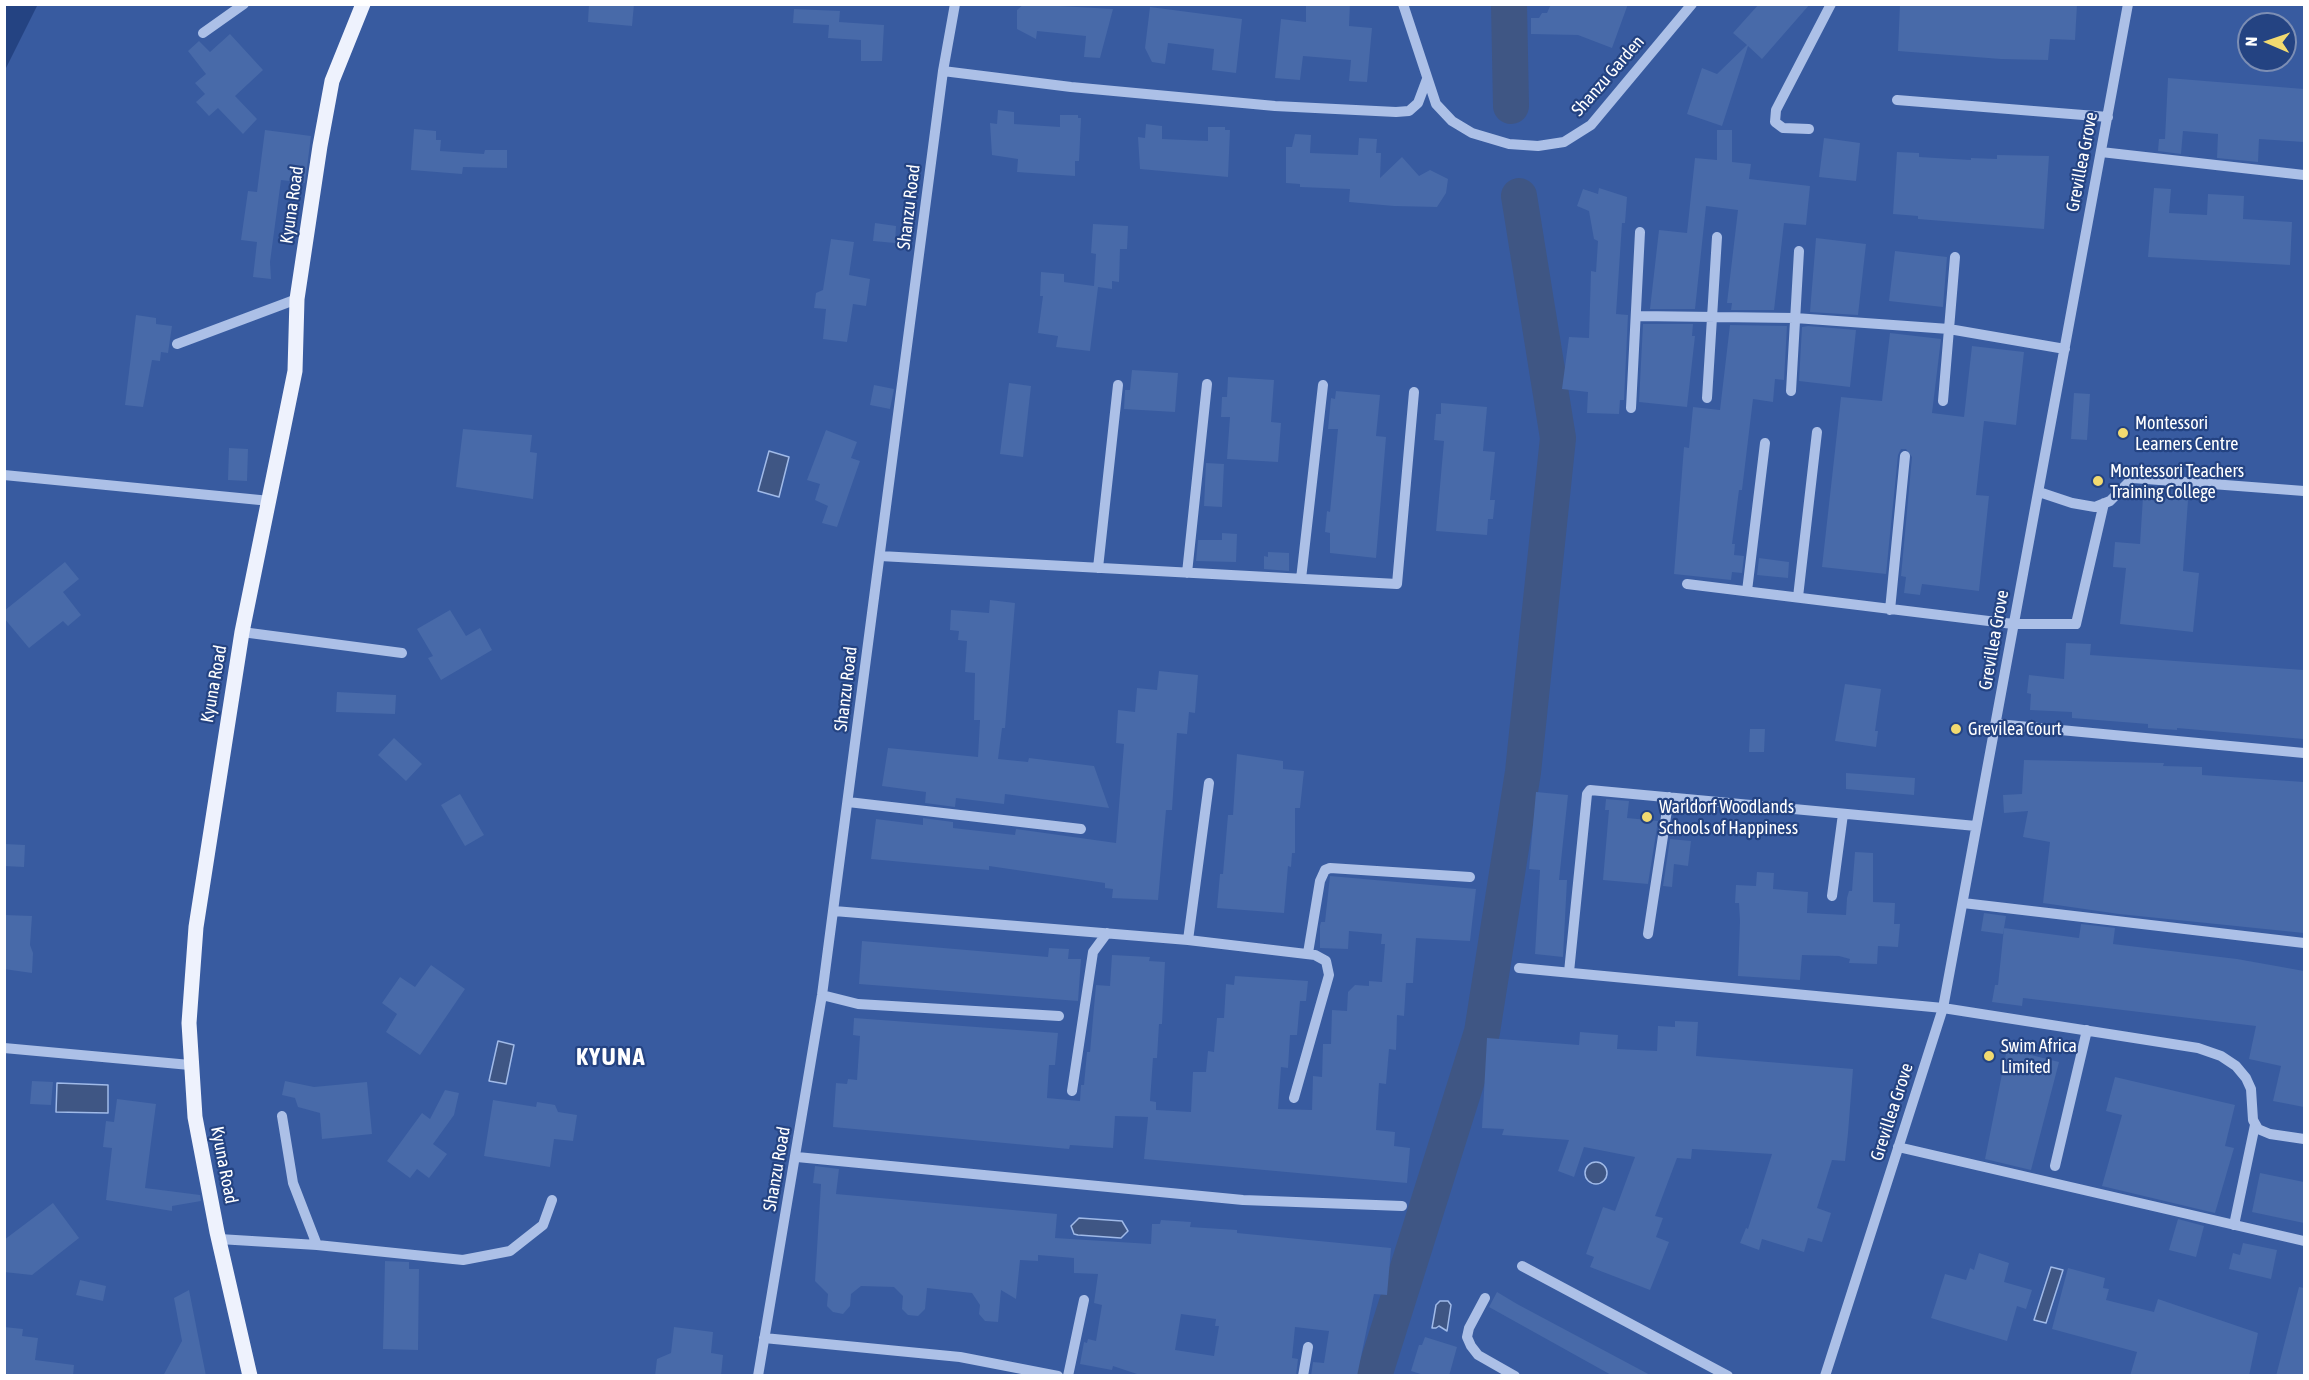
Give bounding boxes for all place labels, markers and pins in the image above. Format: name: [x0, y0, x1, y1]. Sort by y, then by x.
place label: Montessori Learners Centre: [2135, 412, 2239, 454]
marker: Montessori Learners Centre: [2116, 426, 2130, 440]
place label: Montessori Teachers Training College: [2110, 460, 2244, 502]
marker: Montessori Teachers Training College: [2091, 474, 2105, 488]
place label: Grevilea Court: [1968, 718, 2062, 740]
marker: Grevilea Court: [1949, 722, 1963, 736]
place label: Warldorf Woodlands Schools of Happiness: [1659, 796, 1798, 838]
marker: Warldorf Woodlands Schools of Happiness: [1640, 810, 1654, 824]
place label: Swim Africa Limited: [2001, 1035, 2077, 1078]
marker: Swim Africa Limited: [1982, 1049, 1996, 1063]

